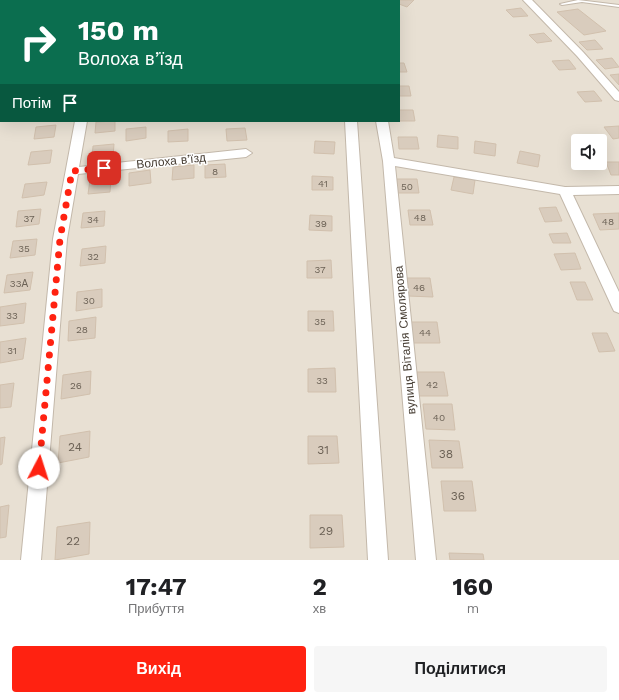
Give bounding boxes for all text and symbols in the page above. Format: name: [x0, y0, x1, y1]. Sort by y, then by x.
text: 150 m: [78, 14, 159, 47]
icon: right: [12, 16, 64, 68]
text: Волоха в’їзд: [78, 48, 183, 69]
icon: arrive: [59, 92, 81, 114]
text: Потім: [12, 94, 51, 112]
map controls: [571, 134, 607, 170]
button: sound: [571, 134, 607, 170]
street label: Волоха в’їзд: [136, 150, 206, 172]
pin: [87, 151, 121, 185]
icon: arrive: [93, 157, 115, 179]
house number: 8: [212, 166, 218, 177]
house number: 41: [318, 178, 328, 189]
house number: 50: [401, 181, 413, 192]
house number: 48: [414, 212, 426, 223]
house number: 37: [23, 213, 35, 224]
house number: 34: [87, 214, 99, 225]
house number: 48: [602, 216, 614, 227]
house number: 39: [315, 218, 327, 229]
house number: 35: [18, 243, 30, 254]
house number: 32: [87, 251, 99, 262]
house number: 37: [314, 264, 326, 275]
street label: вулиця Віталія Смолярова: [392, 265, 418, 415]
house number: 33А: [10, 278, 28, 289]
house number: 46: [413, 282, 425, 293]
house number: 30: [83, 295, 95, 306]
house number: 33: [6, 310, 18, 321]
house number: 35: [314, 316, 326, 327]
house number: 28: [76, 324, 88, 335]
house number: 44: [419, 327, 431, 338]
house number: 31: [7, 345, 17, 356]
house number: 33: [316, 375, 328, 386]
house number: 42: [426, 379, 438, 390]
house number: 26: [70, 380, 82, 391]
house number: 40: [433, 412, 445, 423]
house number: 24: [68, 440, 82, 454]
house number: 31: [317, 443, 329, 457]
position arrow: [18, 447, 60, 489]
house number: 38: [439, 447, 453, 461]
house number: 36: [451, 489, 465, 503]
house number: 29: [319, 524, 333, 538]
house number: 22: [66, 534, 80, 548]
text: 17:47: [126, 573, 187, 601]
text: 2: [312, 573, 327, 601]
text: 160: [453, 573, 493, 601]
text: Прибуття: [128, 601, 184, 616]
text: хв: [313, 601, 326, 616]
text: m: [467, 601, 479, 616]
button: Вихід: [12, 646, 306, 692]
button: Поділитися: [314, 646, 607, 692]

